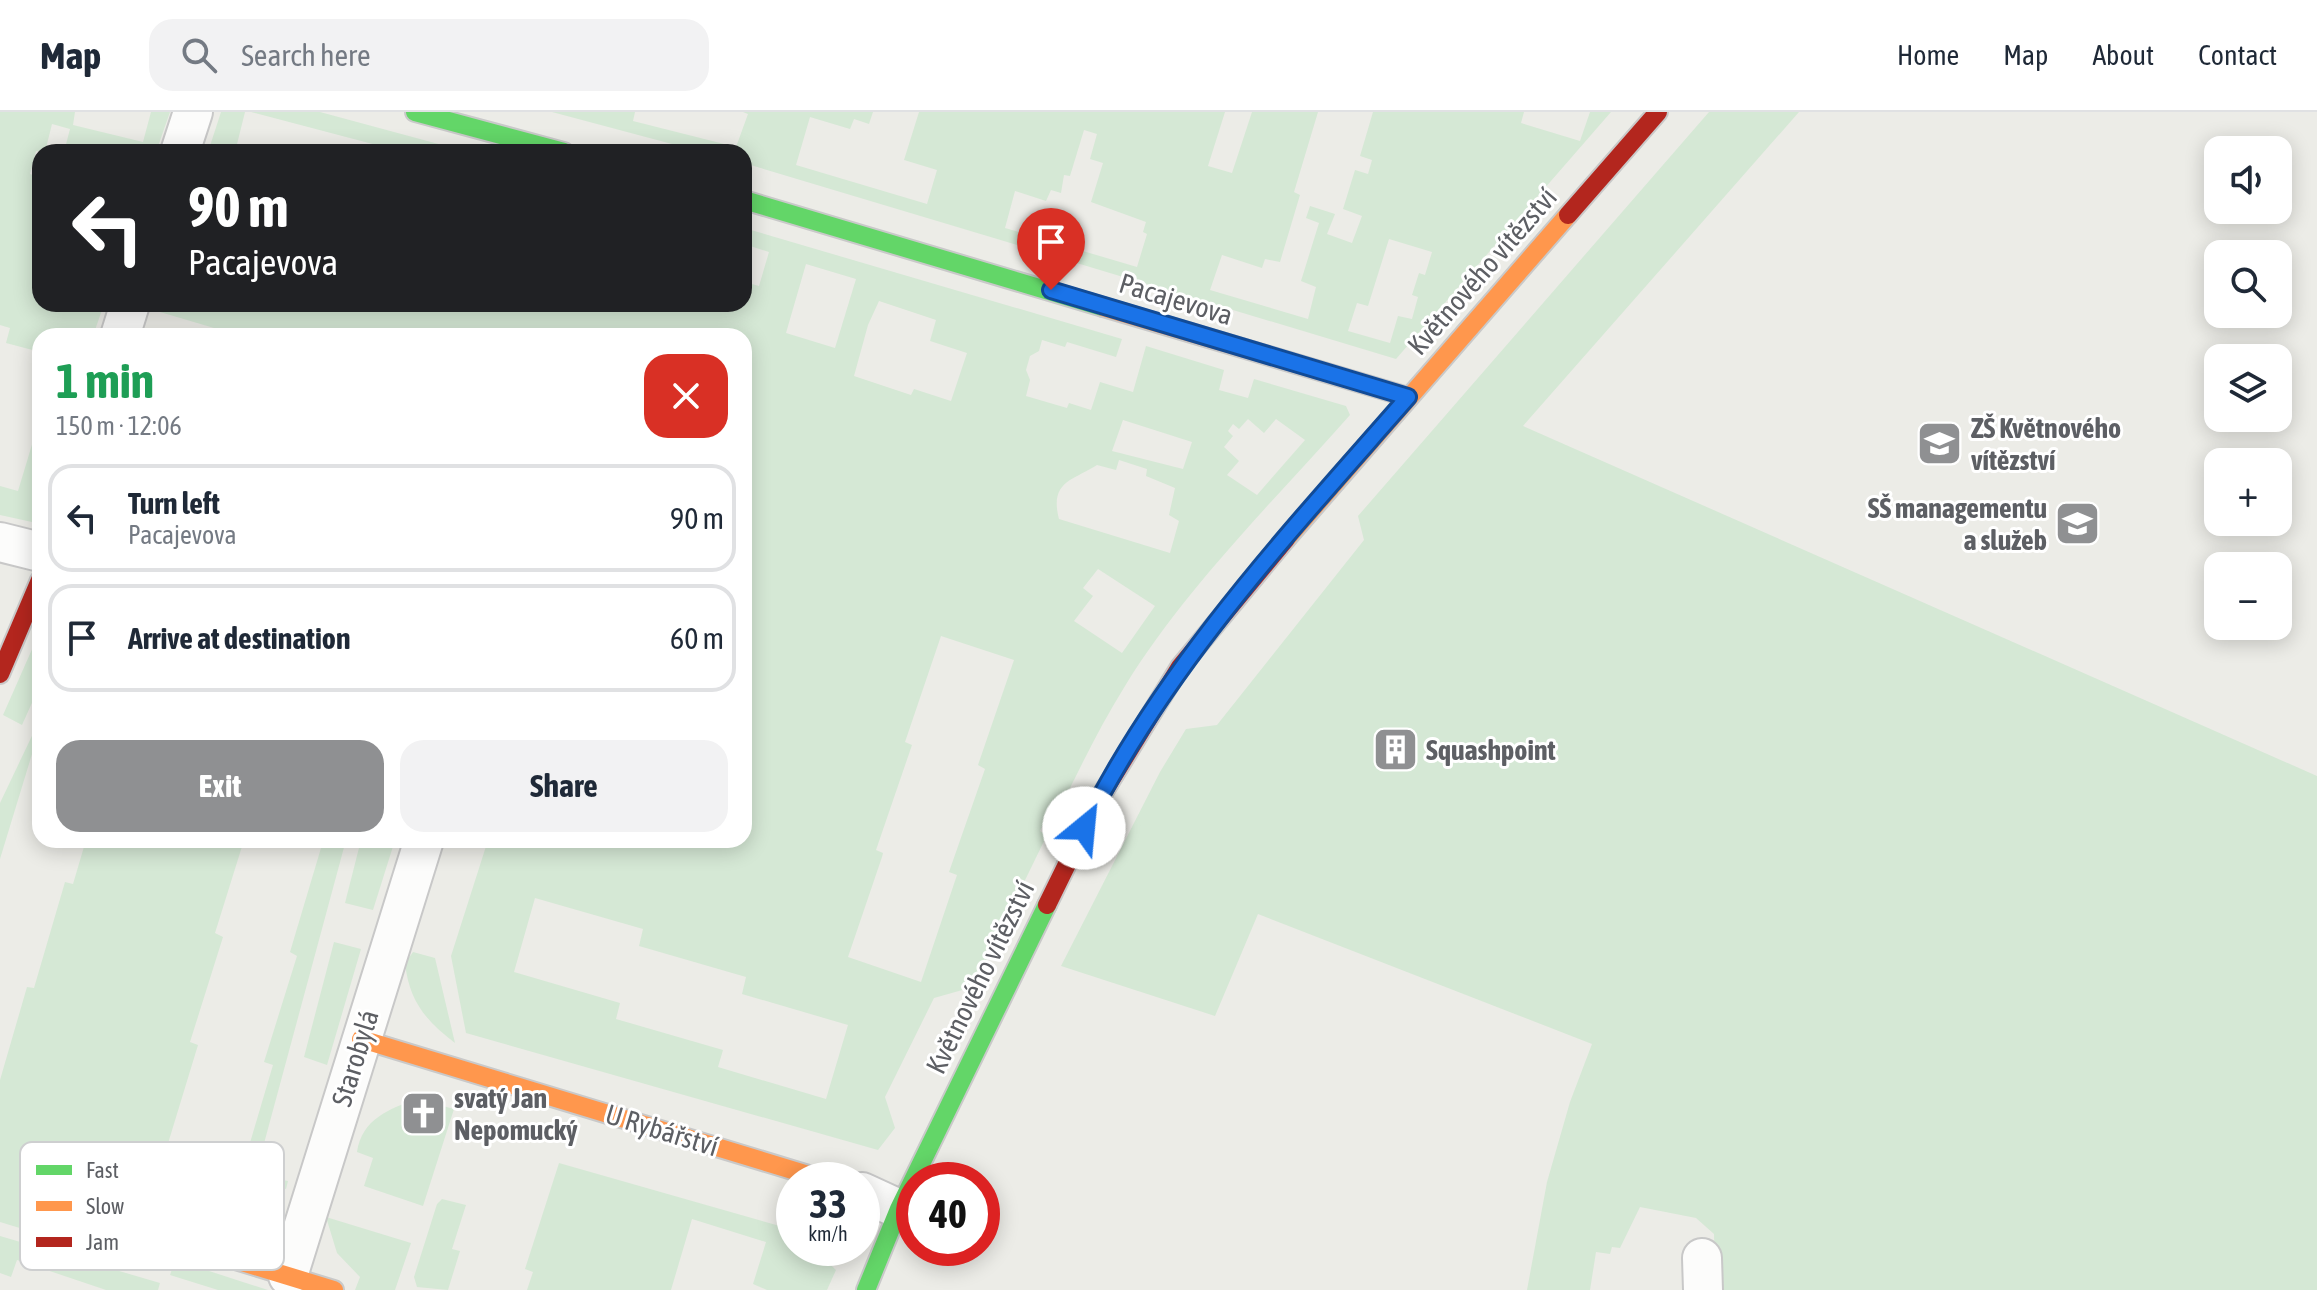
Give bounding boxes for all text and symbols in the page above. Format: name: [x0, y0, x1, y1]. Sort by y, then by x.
search box: [149, 19, 709, 91]
icon: search: [177, 33, 221, 77]
text: Map: [40, 34, 101, 77]
text: Search here: [241, 38, 371, 72]
text: Home: [1897, 39, 1959, 71]
text: Map: [2003, 39, 2048, 71]
text: About: [2092, 39, 2154, 71]
text: Contact: [2198, 39, 2277, 71]
map controls: [2204, 136, 2292, 640]
button: sound: [2204, 136, 2292, 224]
text: 90 m: [188, 175, 289, 239]
icon: left: [56, 176, 160, 280]
street label: Květnového vítězství: [1401, 181, 1563, 361]
pin: [1017, 208, 1085, 290]
icon: arrive: [1029, 220, 1073, 264]
button: search: [2204, 240, 2292, 328]
text: Pacajevova: [188, 241, 338, 283]
street label: Pacajevova: [1115, 267, 1237, 331]
button: layers: [2204, 344, 2292, 432]
text: 1 min: [56, 353, 154, 408]
button: close: [644, 354, 728, 438]
text: 150 m · 12:06: [56, 411, 182, 441]
place label: ZŠ Květnového vítězství: [1971, 412, 2121, 476]
school or university icon: ZŠ Květnového vítězství: [1916, 420, 1964, 468]
button: +: [2204, 448, 2292, 536]
text: Turn left: [128, 486, 220, 520]
place label: SŠ managementu a služeb: [1868, 492, 2047, 556]
icon: left: [60, 496, 104, 540]
school or university icon: SŠ managementu a služeb: [2054, 500, 2102, 548]
text: 90 m: [670, 501, 724, 535]
text: Pacajevova: [128, 520, 237, 550]
button: −: [2204, 552, 2292, 640]
icon: arrive: [60, 616, 104, 660]
text: Arrive at destination: [128, 621, 350, 655]
text: 60 m: [670, 621, 724, 655]
building icon: Squashpoint: [1371, 726, 1419, 774]
place label: Squashpoint: [1426, 734, 1556, 766]
button: Exit: [56, 740, 384, 832]
button: Share: [400, 740, 728, 832]
position arrow: [1042, 786, 1126, 870]
street label: Květnového vítězství: [920, 875, 1040, 1079]
street label: Starobylá: [325, 1006, 385, 1110]
place label: svatý Jan Nepomucký: [454, 1082, 578, 1146]
church icon: svatý Jan Nepomucký: [399, 1090, 447, 1138]
street label: U Rybářství: [602, 1098, 722, 1162]
legend: [20, 1142, 284, 1270]
text: Fast: [86, 1157, 119, 1183]
speed limit sign: 40: [896, 1162, 1000, 1266]
text: 33: [809, 1181, 847, 1226]
text: Slow: [86, 1193, 124, 1219]
text: km/h: [808, 1222, 848, 1245]
text: Jam: [86, 1229, 119, 1255]

